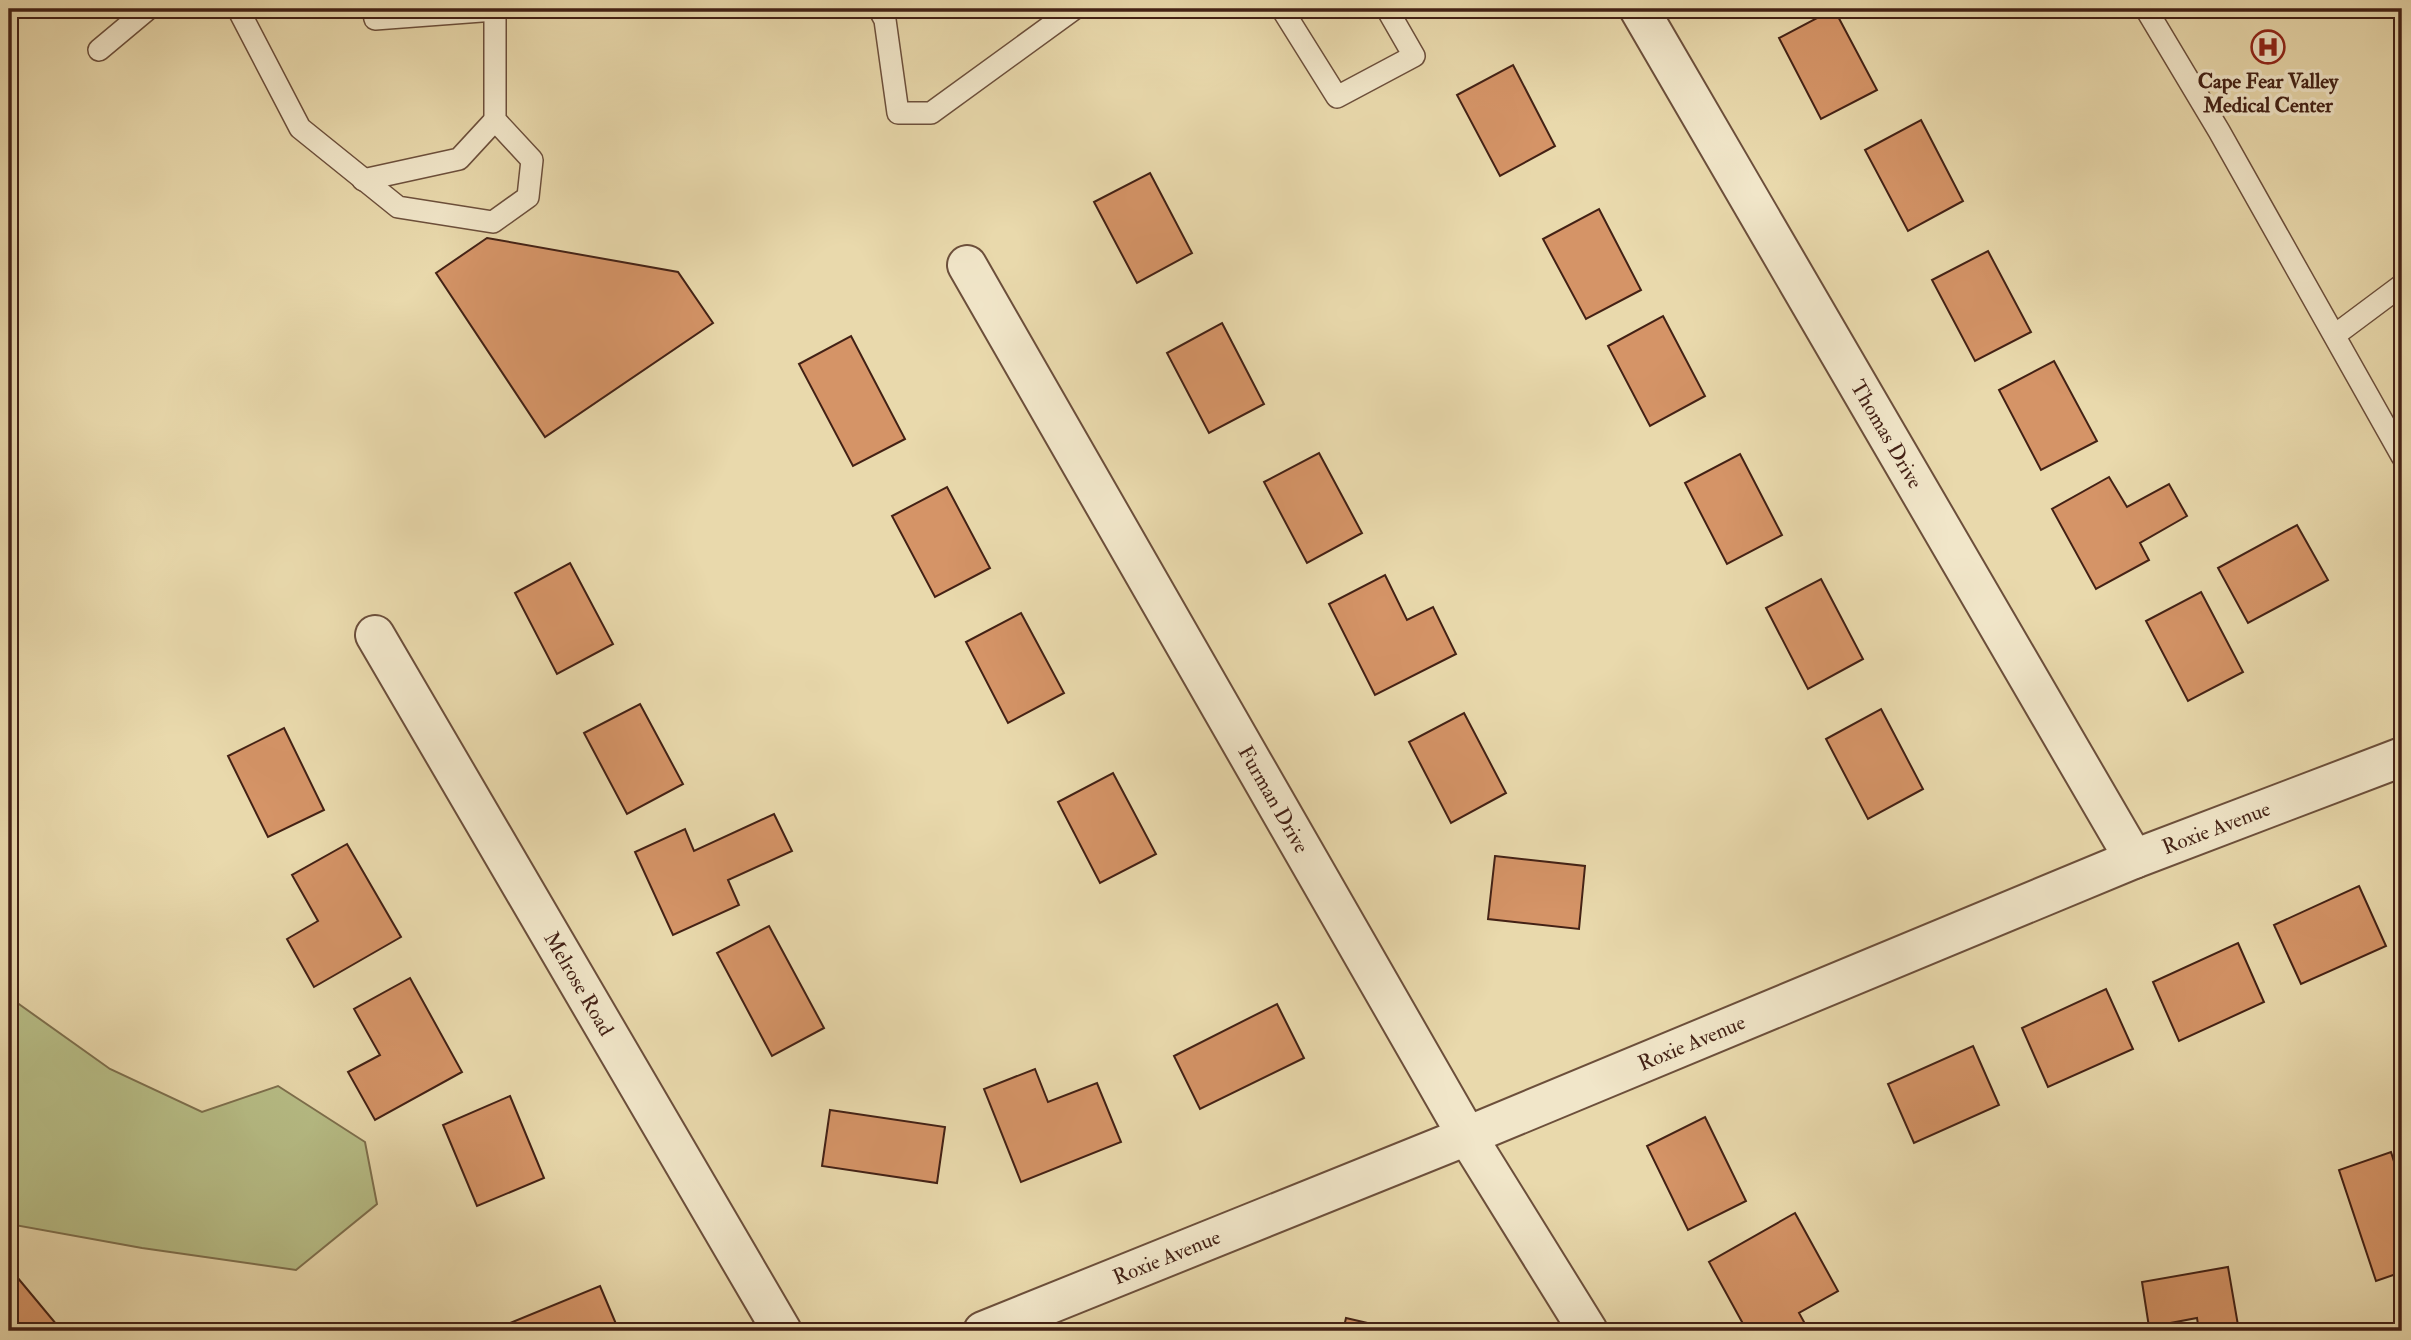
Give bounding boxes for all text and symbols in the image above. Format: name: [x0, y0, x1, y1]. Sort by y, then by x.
hospital icon: Cape Fear Valley Medical Center: [2249, 28, 2287, 66]
place label: Cape Fear Valley Medical Center: [2198, 68, 2339, 119]
street label: Thomas Drive: [1844, 375, 1929, 494]
street label: Furman Drive: [1232, 741, 1315, 858]
street label: Roxie Avenue: [2158, 795, 2274, 861]
street label: Melrose Road: [538, 927, 620, 1041]
street label: Roxie Avenue: [1634, 1008, 1749, 1077]
street label: Roxie Avenue: [1109, 1223, 1225, 1291]

